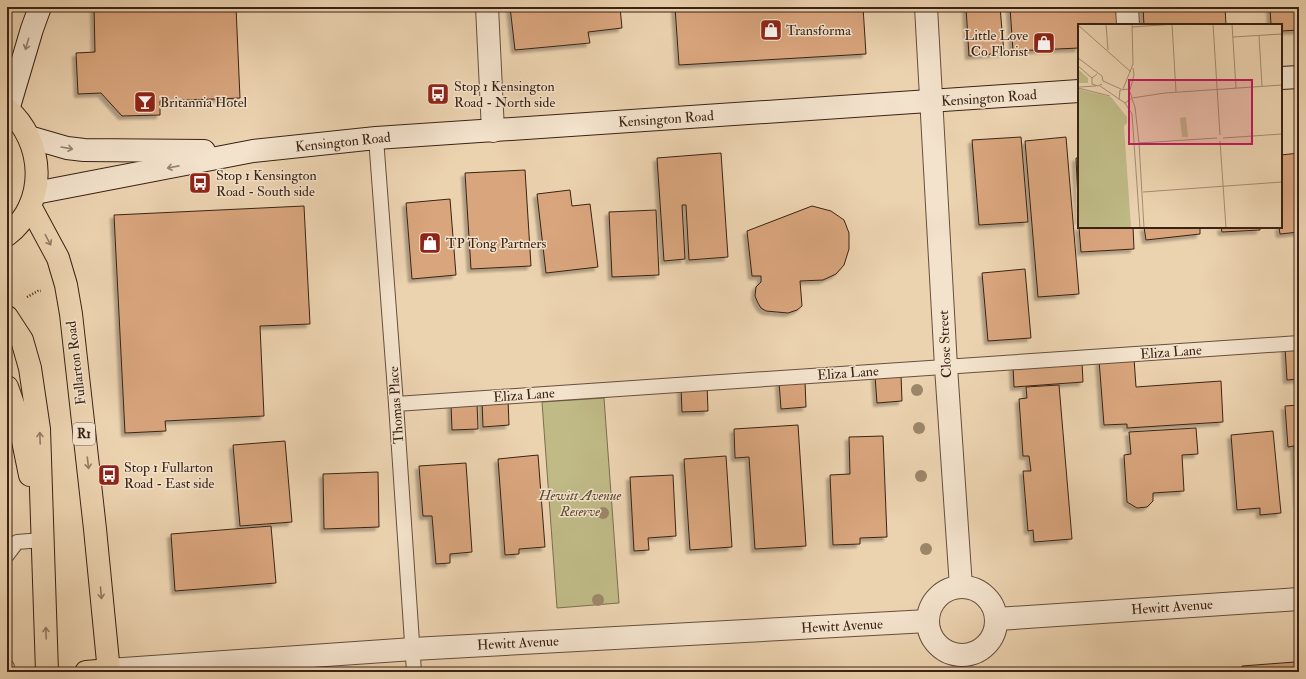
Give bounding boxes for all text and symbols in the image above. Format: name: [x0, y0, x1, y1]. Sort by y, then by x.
shop icon: Transforma: [758, 17, 784, 43]
place label: Transforma: [786, 22, 851, 39]
inset map: [1078, 24, 1282, 228]
place label: Little Love Co Florist: [964, 27, 1028, 60]
shop icon: Little Love Co Florist: [1031, 30, 1057, 56]
one-way arrow: [23, 37, 30, 50]
place label: Stop 1 Kensington Road - North side: [454, 78, 555, 111]
bus stop icon: Stop 1 Kensington Road - North side: [425, 81, 451, 107]
street label: Kensington Road: [941, 86, 1038, 110]
bar icon: Britannia Hotel: [132, 89, 158, 115]
place label: Britannia Hotel: [160, 94, 248, 111]
street label: Kensington Road: [618, 107, 715, 131]
street label: Kensington Road: [294, 129, 392, 155]
one-way arrow: [60, 144, 73, 152]
one-way arrow: [167, 163, 180, 171]
place label: Stop 1 Kensington Road - South side: [216, 167, 317, 200]
bus stop icon: Stop 1 Kensington Road - South side: [187, 170, 213, 196]
shop icon: TP Tong Partners: [417, 230, 443, 256]
one-way arrow: [45, 234, 53, 246]
place label: TP Tong Partners: [446, 235, 547, 252]
street label: Close Street: [935, 309, 955, 378]
street label: Fullarton Road: [62, 320, 90, 406]
street label: Eliza Lane: [1140, 341, 1203, 363]
street label: Eliza Lane: [817, 362, 880, 384]
street label: Thomas Place: [385, 365, 407, 444]
street label: Eliza Lane: [493, 384, 556, 406]
road number: R1: [73, 423, 95, 445]
one-way arrow: [36, 432, 43, 445]
one-way arrow: [84, 456, 91, 469]
place label: Stop 1 Fullarton Road - East side: [124, 459, 215, 492]
bus stop icon: Stop 1 Fullarton Road - East side: [96, 462, 122, 488]
park label: Hewitt Avenue Reserve: [538, 487, 621, 520]
one-way arrow: [97, 586, 105, 599]
street label: Hewitt Avenue: [1131, 596, 1214, 618]
street label: Hewitt Avenue: [801, 615, 884, 637]
one-way arrow: [42, 627, 50, 640]
street label: Hewitt Avenue: [477, 632, 560, 654]

